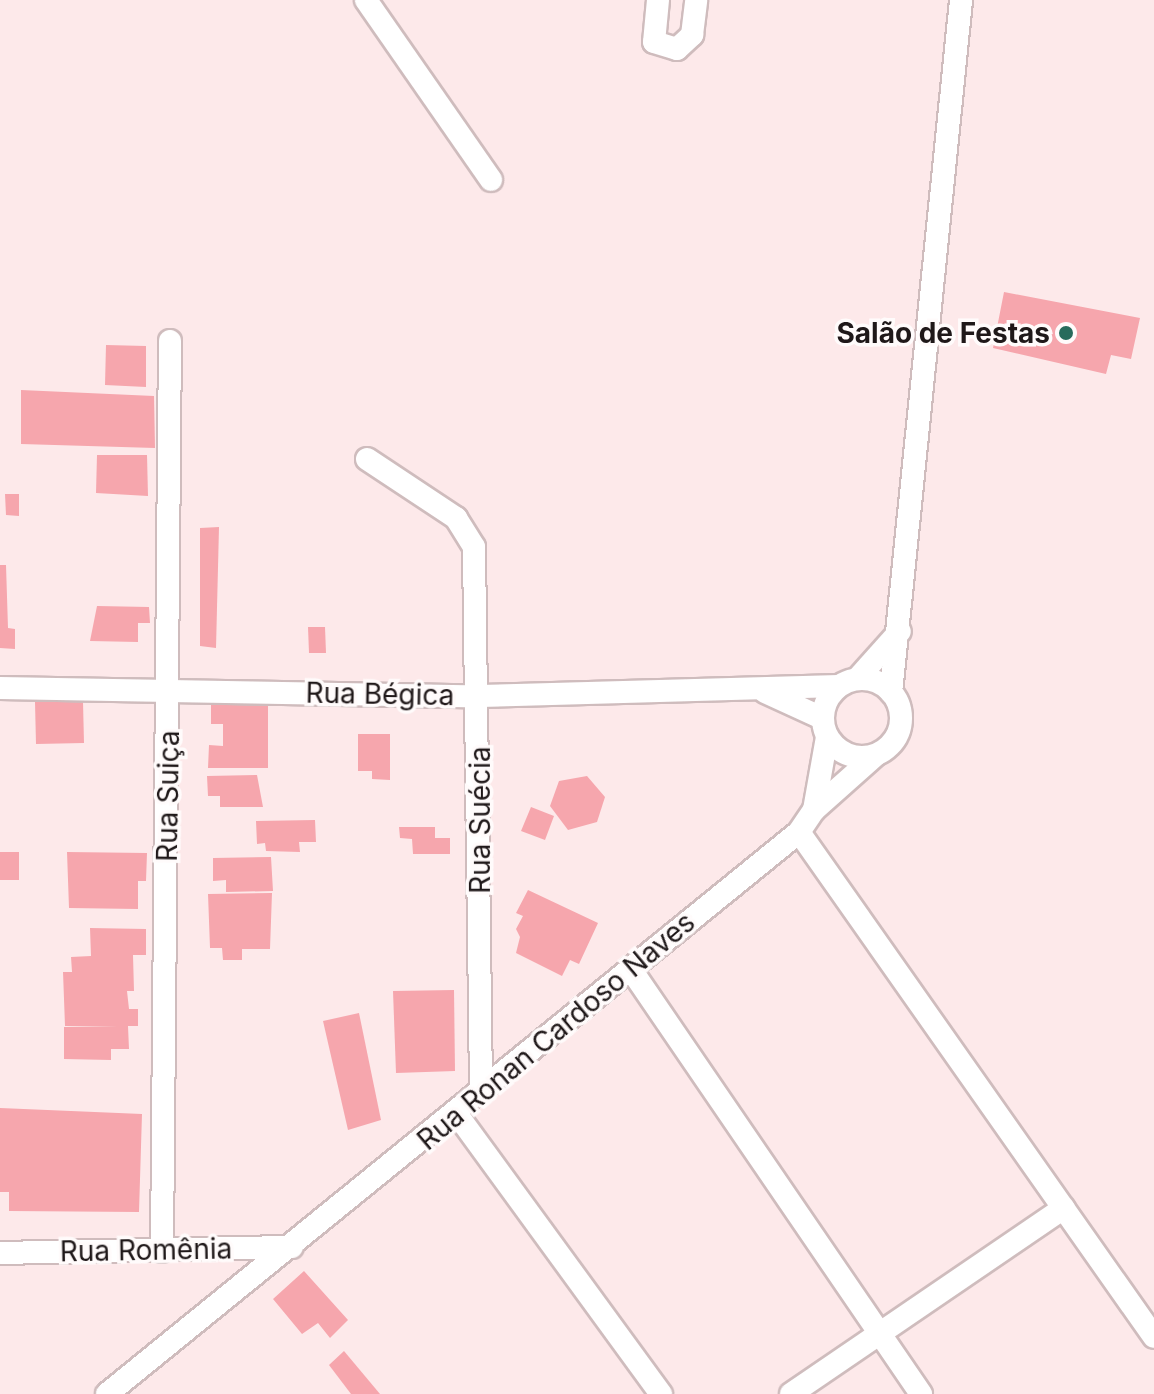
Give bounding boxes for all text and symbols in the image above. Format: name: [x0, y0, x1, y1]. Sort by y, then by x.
place label: Salão de Festas: [836, 316, 1050, 350]
marker: Salão de Festas: [1057, 324, 1075, 342]
street label: Rua Bégica: [305, 676, 455, 712]
street label: Rua Suiça: [150, 730, 186, 862]
street label: Rua Suécia: [463, 746, 497, 894]
street label: Rua Ronan Cardoso Naves: [411, 905, 701, 1157]
street label: Rua Romênia: [59, 1232, 233, 1268]

